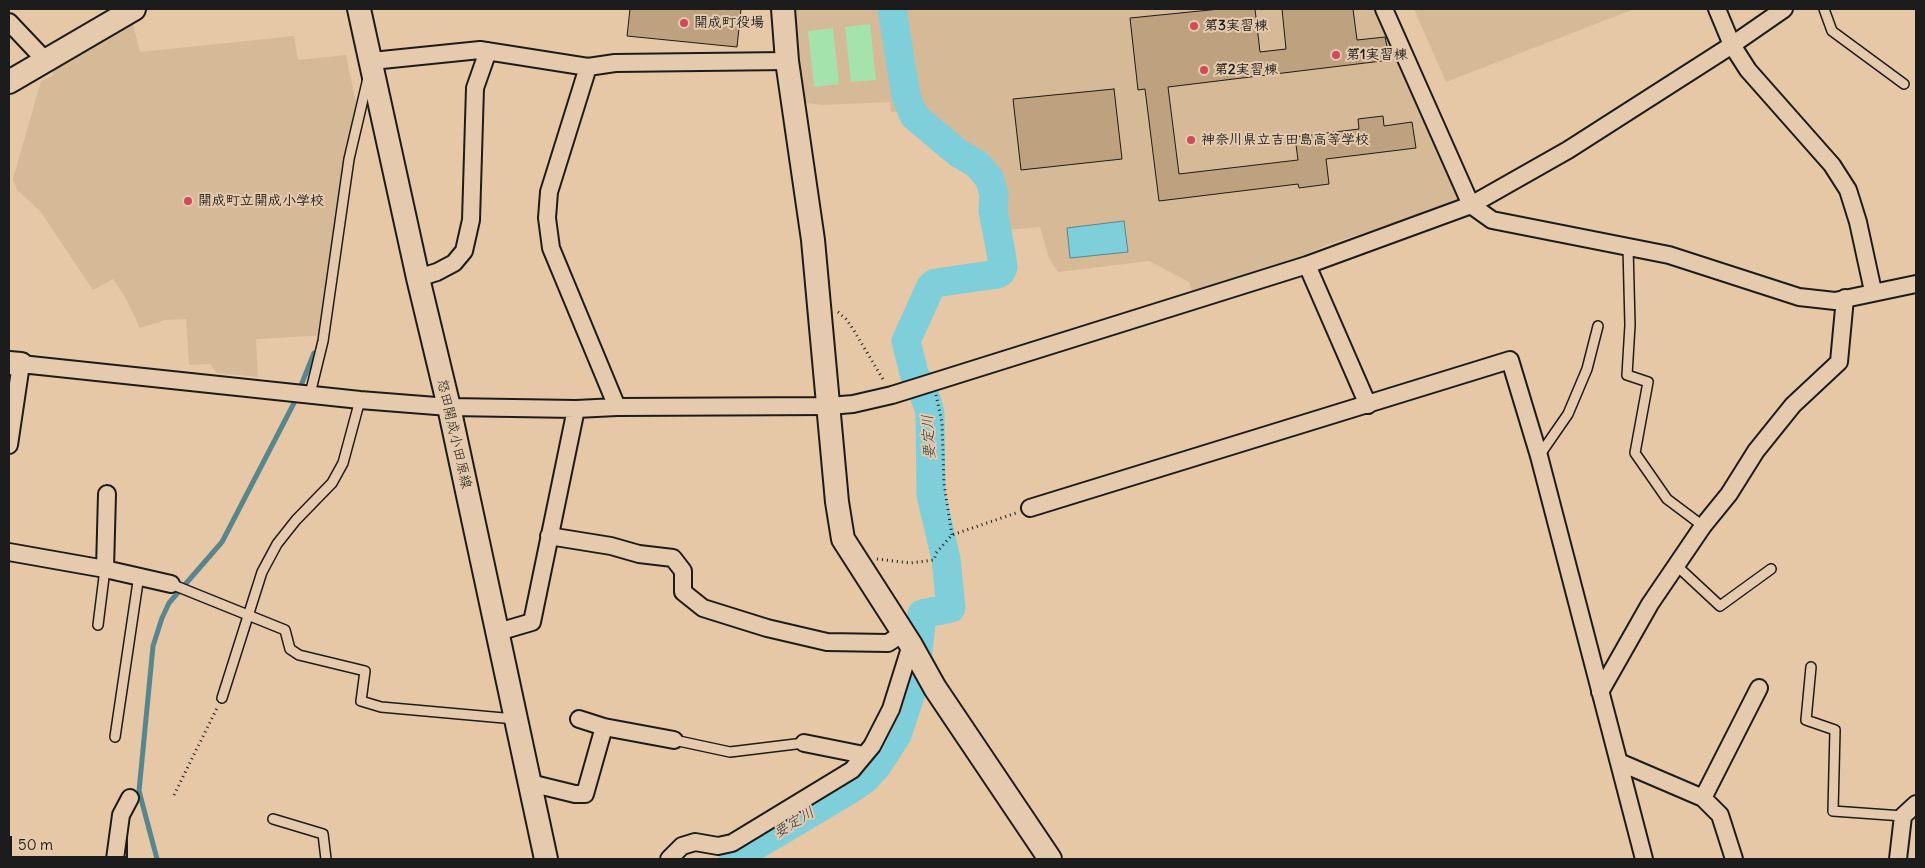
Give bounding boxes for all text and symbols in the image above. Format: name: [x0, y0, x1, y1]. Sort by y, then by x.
place label: 開成町役場: [694, 15, 764, 31]
marker: 開成町役場: [678, 17, 690, 29]
place label: 第3実習棟: [1204, 18, 1268, 34]
marker: 第3実習棟: [1188, 20, 1200, 32]
place label: 第1実習棟: [1346, 47, 1408, 63]
marker: 第1実習棟: [1330, 49, 1342, 61]
place label: 第2実習棟: [1214, 62, 1278, 78]
marker: 第2実習棟: [1198, 64, 1210, 76]
place label: 神奈川県立吉田島高等学校: [1201, 132, 1369, 148]
marker: 神奈川県立吉田島高等学校: [1185, 134, 1197, 146]
place label: 開成町立開成小学校: [198, 193, 324, 209]
marker: 開成町立開成小学校: [182, 195, 194, 207]
street label: 怒田開成小田原線: [433, 378, 475, 490]
water label: 要定川: [919, 414, 939, 460]
water label: 要定川: [770, 804, 818, 842]
scale bar: [12, 826, 130, 858]
text: 50 m: [18, 835, 53, 854]

